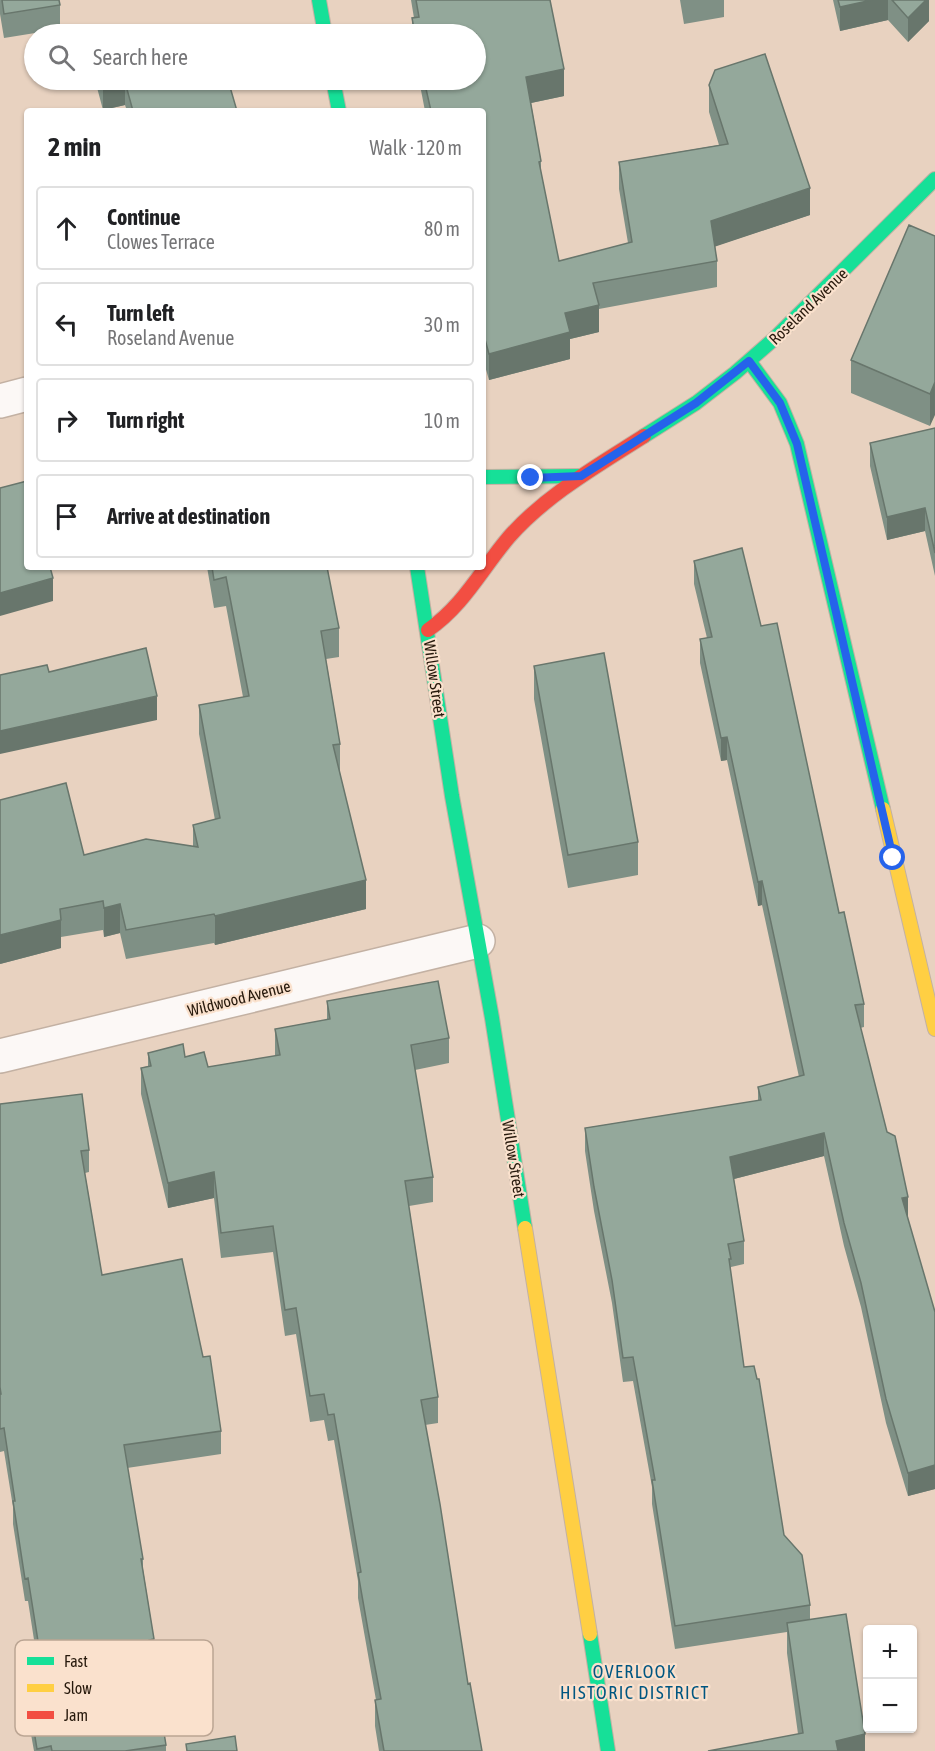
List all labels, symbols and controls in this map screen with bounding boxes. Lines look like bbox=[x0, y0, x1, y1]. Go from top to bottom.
search box bbox=[24, 24, 486, 90]
icon: search bbox=[45, 41, 78, 74]
text: Search here bbox=[93, 44, 188, 70]
text: 2 min bbox=[48, 132, 101, 162]
text: Walk · 120 m bbox=[370, 136, 462, 159]
text: Continue bbox=[107, 204, 181, 230]
icon: ahead bbox=[50, 212, 83, 245]
text: 80 m bbox=[424, 217, 460, 240]
text: Clowes Terrace bbox=[107, 230, 215, 253]
street label: Roseland Avenue bbox=[765, 264, 851, 348]
text: Turn left bbox=[107, 300, 174, 326]
icon: left bbox=[50, 308, 83, 341]
text: 30 m bbox=[424, 313, 460, 336]
text: Roseland Avenue bbox=[107, 326, 234, 349]
icon: right bbox=[50, 404, 83, 437]
text: Turn right bbox=[107, 407, 184, 433]
text: 10 m bbox=[424, 409, 460, 432]
route end bbox=[517, 464, 543, 490]
icon: arrive bbox=[50, 500, 83, 533]
text: Arrive at destination bbox=[107, 503, 270, 529]
street label: Willow Street bbox=[421, 639, 449, 719]
route start bbox=[879, 844, 905, 870]
street label: Wildwood Avenue bbox=[186, 977, 292, 1019]
street label: Willow Street bbox=[499, 1119, 529, 1199]
map controls bbox=[863, 1625, 917, 1733]
button: + bbox=[863, 1625, 917, 1679]
legend bbox=[15, 1640, 213, 1736]
text: Fast bbox=[64, 1652, 88, 1670]
district label: OVERLOOK HISTORIC DISTRICT bbox=[560, 1661, 710, 1703]
text: Slow bbox=[64, 1679, 92, 1697]
button: − bbox=[863, 1679, 917, 1733]
text: Jam bbox=[64, 1706, 88, 1724]

